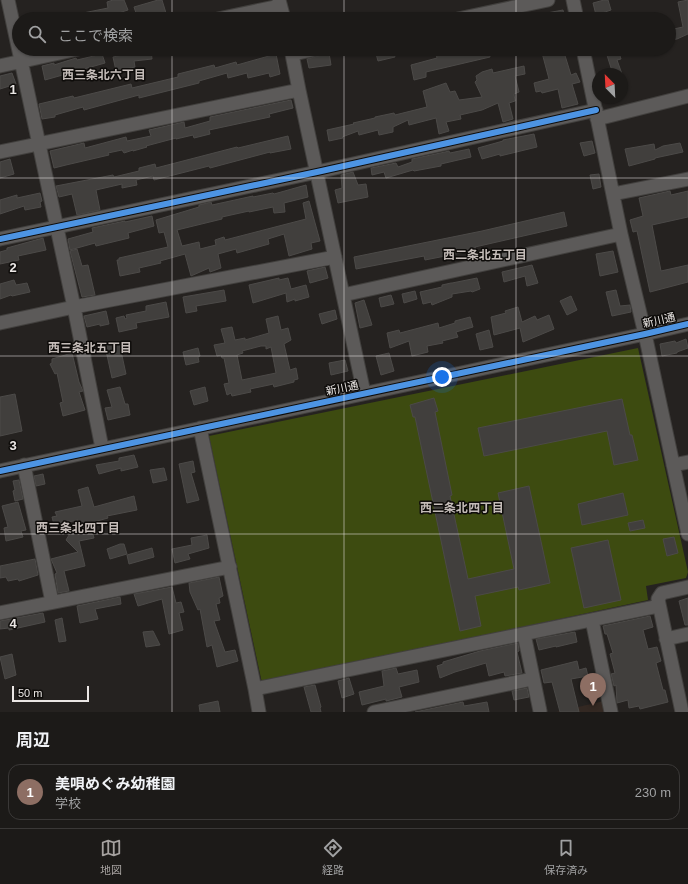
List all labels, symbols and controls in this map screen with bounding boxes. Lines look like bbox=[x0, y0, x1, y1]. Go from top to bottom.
search box bbox=[12, 12, 676, 56]
icon: search bbox=[26, 23, 48, 45]
text: ここで検索 bbox=[58, 27, 133, 44]
district label: 西三条北六丁目 bbox=[62, 68, 146, 82]
north arrow bbox=[592, 68, 628, 104]
text: 1 bbox=[9, 82, 17, 97]
district label: 西二条北五丁目 bbox=[443, 248, 527, 262]
text: 2 bbox=[9, 260, 17, 275]
street label: 新川通 bbox=[642, 310, 676, 330]
district label: 西三条北五丁目 bbox=[48, 341, 132, 355]
your location bbox=[432, 367, 452, 387]
street label: 新川通 bbox=[325, 379, 359, 397]
text: 3 bbox=[9, 438, 17, 453]
district label: 西二条北四丁目 bbox=[420, 501, 504, 515]
district label: 西三条北四丁目 bbox=[36, 521, 120, 535]
text: 4 bbox=[9, 616, 17, 631]
pin: 1 bbox=[580, 673, 606, 706]
scale bar bbox=[12, 684, 89, 703]
text: 50 m bbox=[18, 687, 42, 699]
text: 周辺 bbox=[16, 731, 50, 750]
text: 美唄めぐみ幼稚園 bbox=[55, 775, 175, 792]
text: 1 bbox=[26, 785, 34, 800]
text: 230 m bbox=[635, 785, 671, 800]
text: 学校 bbox=[55, 796, 81, 811]
tab: 地図 bbox=[100, 837, 122, 877]
tab: 経路 bbox=[322, 837, 344, 877]
tab: 保存済み bbox=[544, 837, 588, 877]

